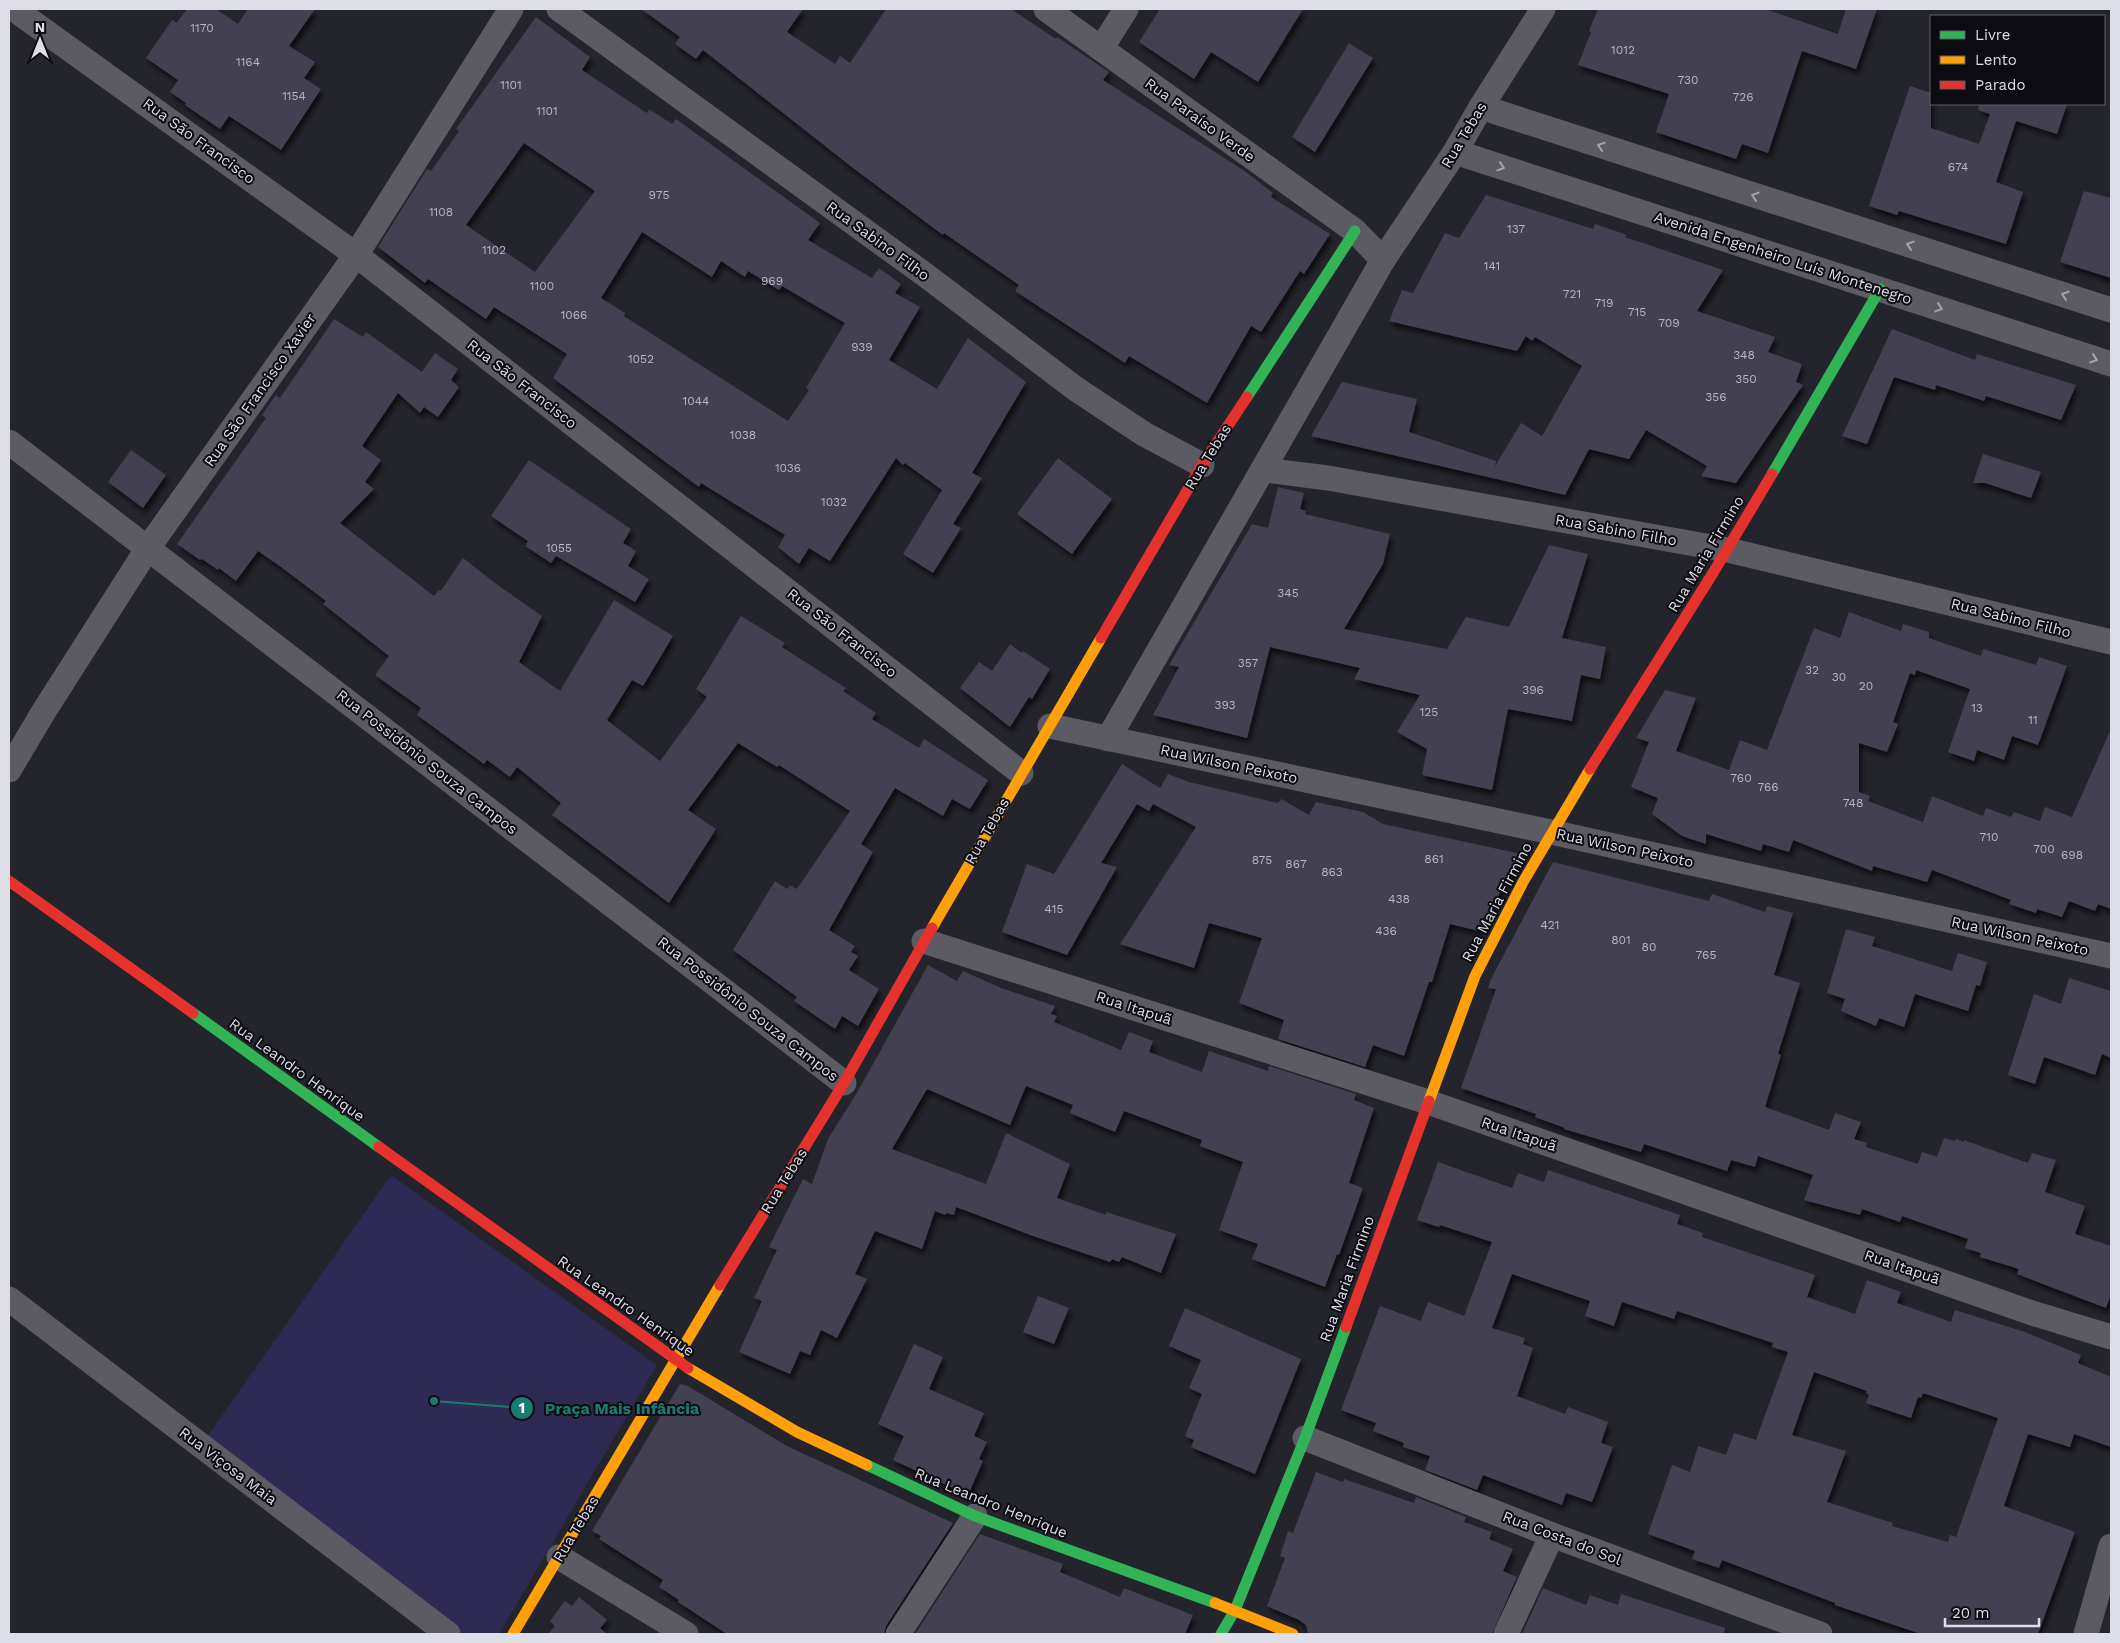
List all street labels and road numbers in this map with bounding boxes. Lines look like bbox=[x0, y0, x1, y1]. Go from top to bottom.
street label: Rua Paraíso Verde bbox=[1142, 74, 1258, 166]
street label: Rua São Francisco bbox=[139, 94, 259, 188]
street label: Rua Tebas bbox=[1437, 99, 1491, 171]
street label: Rua Sabino Filho bbox=[823, 198, 933, 284]
street label: Avenida Engenheiro Luís Montenegro bbox=[1652, 208, 1914, 308]
street label: Rua São Francisco Xavier bbox=[200, 310, 320, 470]
street label: Rua São Francisco bbox=[464, 336, 580, 432]
street label: Rua Tebas bbox=[1181, 421, 1235, 493]
street label: Rua Maria Firmino bbox=[1664, 492, 1748, 616]
street label: Rua Sabino Filho bbox=[1554, 510, 1678, 550]
street label: Rua São Francisco bbox=[784, 585, 900, 681]
street label: Rua Sabino Filho bbox=[1949, 594, 2073, 642]
street label: Rua Possidônio Souza Campos bbox=[333, 686, 521, 838]
street label: Rua Wilson Peixoto bbox=[1159, 741, 1299, 787]
street label: Rua Tebas bbox=[961, 794, 1013, 867]
street label: Rua Wilson Peixoto bbox=[1555, 825, 1695, 871]
street label: Rua Maria Firmino bbox=[1458, 839, 1536, 965]
street label: Rua Wilson Peixoto bbox=[1950, 913, 2090, 959]
street label: Rua Possidônio Souza Campos bbox=[654, 933, 842, 1085]
street label: Rua Itapuã bbox=[1094, 987, 1175, 1029]
street label: Rua Leandro Henrique bbox=[226, 1015, 368, 1125]
street label: Rua Itapuã bbox=[1479, 1113, 1560, 1155]
street label: Rua Tebas bbox=[757, 1145, 811, 1217]
street label: Rua Maria Firmino bbox=[1316, 1214, 1378, 1344]
street label: Rua Itapuã bbox=[1862, 1246, 1943, 1288]
street label: Rua Leandro Henrique bbox=[554, 1252, 698, 1360]
street label: Rua Viçosa Maia bbox=[176, 1423, 281, 1509]
street label: Rua Leandro Henrique bbox=[912, 1464, 1070, 1542]
street label: Rua Tebas bbox=[549, 1493, 603, 1565]
street label: Rua Costa do Sol bbox=[1500, 1507, 1624, 1569]

